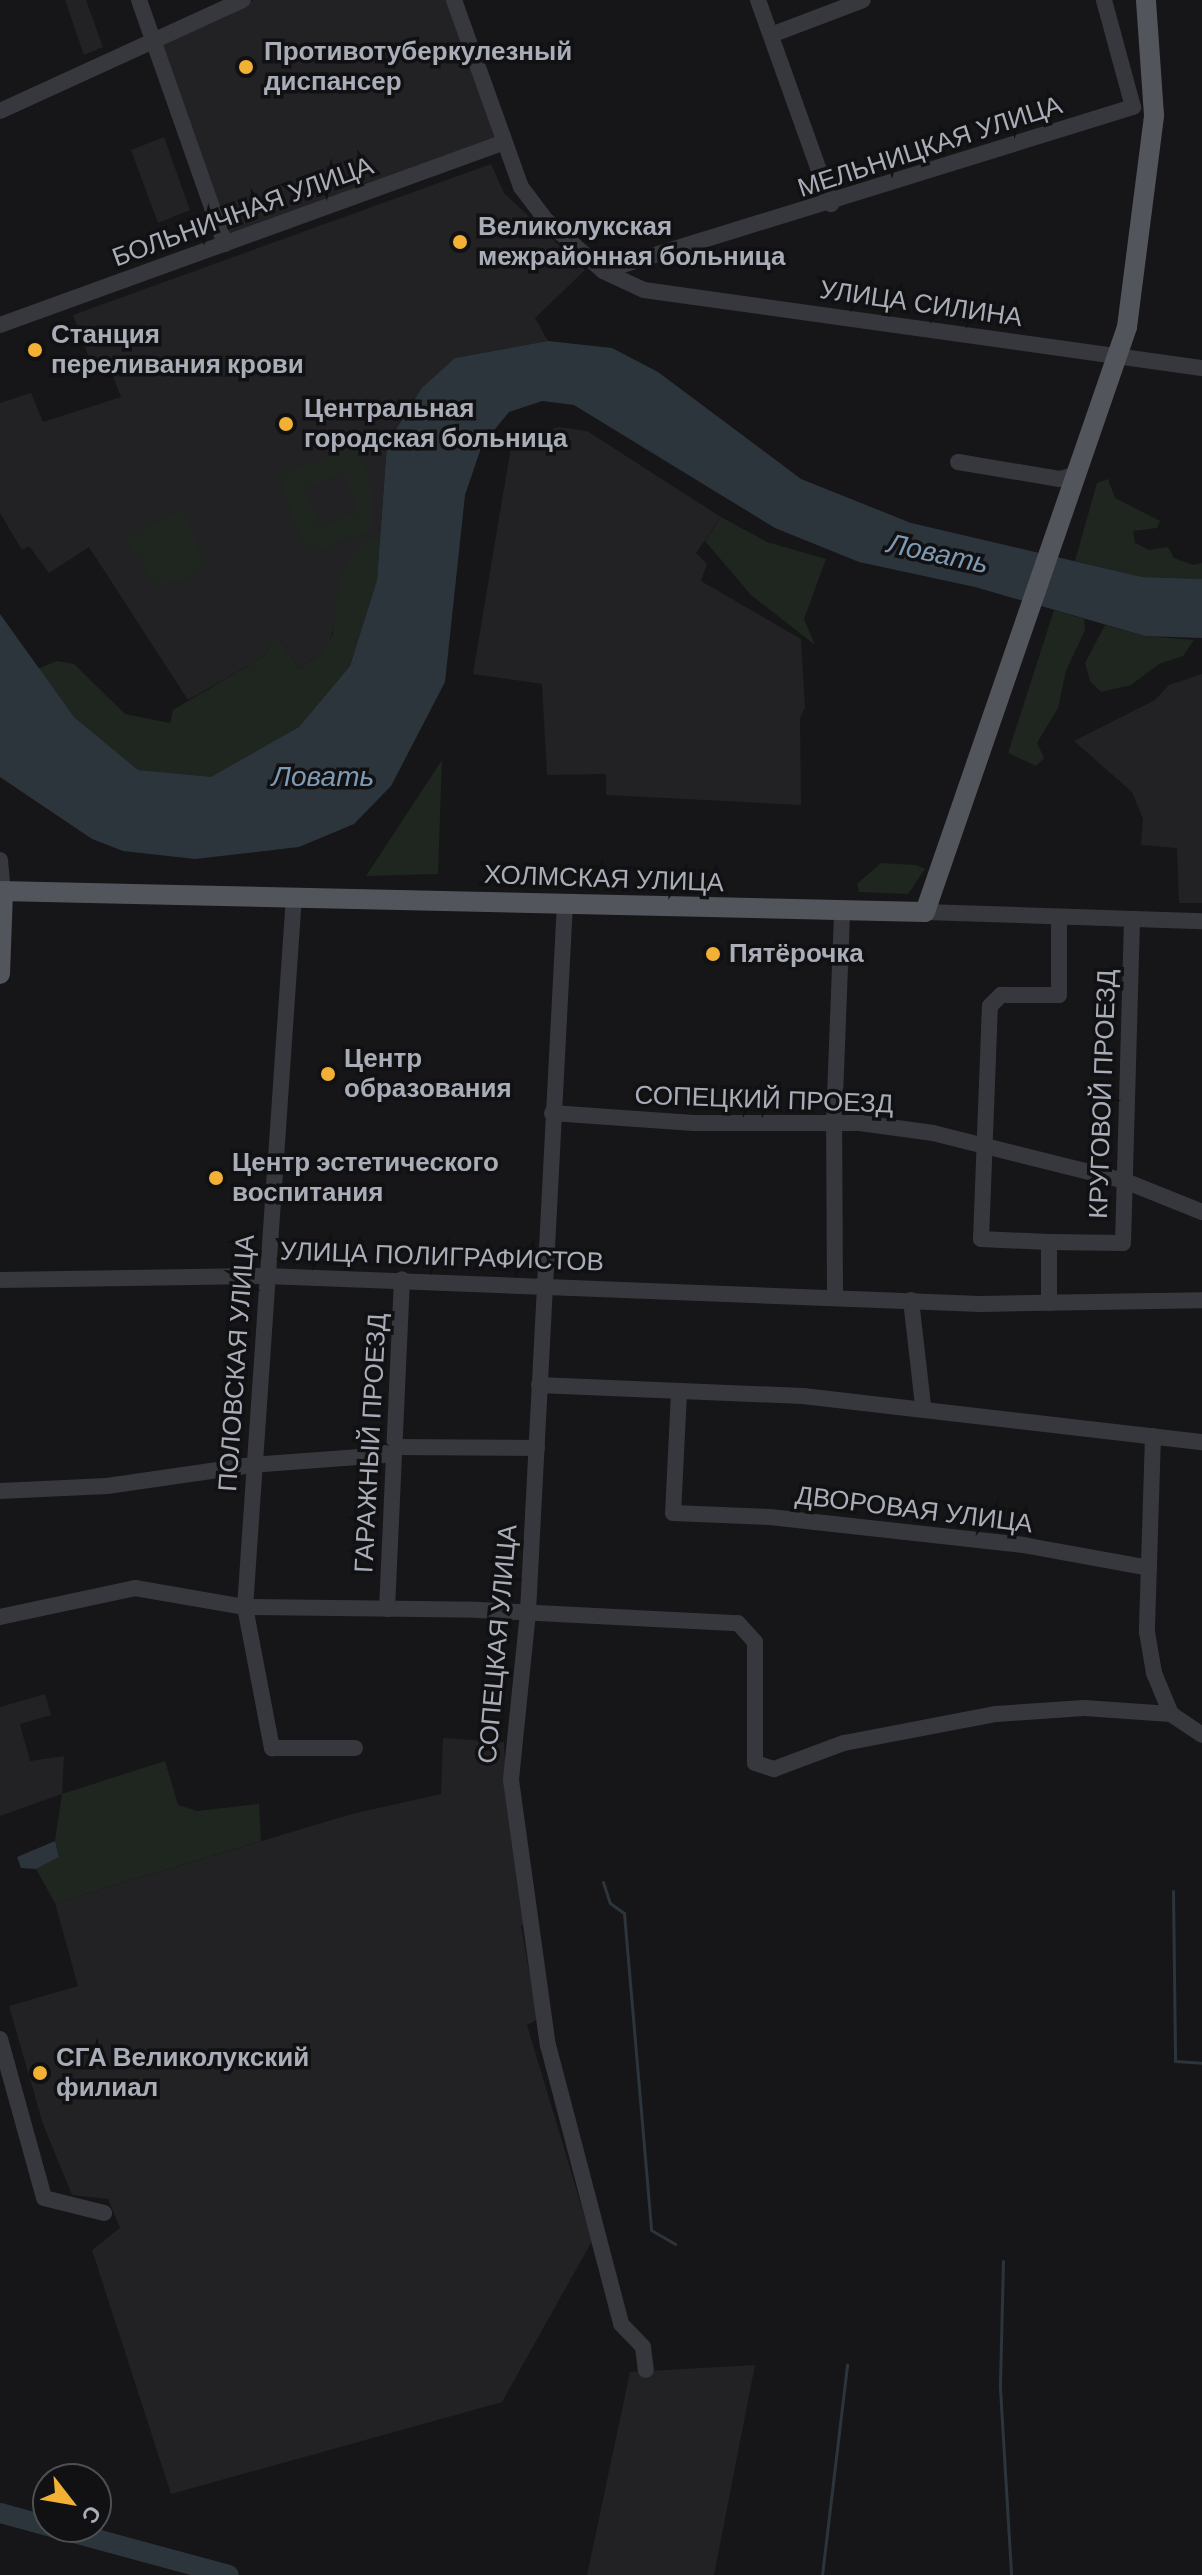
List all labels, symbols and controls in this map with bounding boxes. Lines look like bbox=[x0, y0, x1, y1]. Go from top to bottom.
place label: Противотуберкулезный диспансер bbox=[264, 36, 572, 98]
marker: Противотуберкулезный диспансер bbox=[235, 56, 257, 78]
street label: МЕЛЬНИЦКАЯ УЛИЦА bbox=[794, 90, 1066, 204]
street label: БОЛЬНИЧНАЯ УЛИЦА bbox=[108, 150, 378, 274]
place label: Великолукская межрайонная больница bbox=[478, 211, 785, 272]
marker: Великолукская межрайонная больница bbox=[449, 231, 471, 253]
street label: УЛИЦА СИЛИНА bbox=[818, 274, 1024, 334]
place label: Станция переливания крови bbox=[51, 319, 304, 380]
marker: Станция переливания крови bbox=[26, 341, 44, 359]
place label: Центральная городская больница bbox=[304, 393, 567, 454]
marker: Центральная городская больница bbox=[275, 413, 297, 435]
water label: Ловать bbox=[884, 527, 992, 581]
water label: Ловать bbox=[272, 760, 374, 794]
street label: ХОЛМСКАЯ УЛИЦА bbox=[483, 859, 725, 899]
place label: Пятёрочка bbox=[729, 938, 864, 970]
marker: Пятёрочка bbox=[704, 945, 722, 963]
street label: КРУГОВОЙ ПРОЕЗД bbox=[1083, 969, 1123, 1219]
place label: Центр образования bbox=[344, 1043, 512, 1104]
marker: Центр образования bbox=[319, 1065, 337, 1083]
street label: СОПЕЦКИЙ ПРОЕЗД bbox=[634, 1080, 894, 1120]
place label: Центр эстетического воспитания bbox=[232, 1147, 499, 1208]
marker: Центр эстетического воспитания bbox=[207, 1169, 225, 1187]
street label: ПОЛОВСКАЯ УЛИЦА bbox=[212, 1234, 262, 1492]
street label: УЛИЦА ПОЛИГРАФИСТОВ bbox=[280, 1236, 604, 1278]
street label: ГАРАЖНЫЙ ПРОЕЗД bbox=[349, 1312, 393, 1574]
street label: ДВОРОВАЯ УЛИЦА bbox=[794, 1480, 1034, 1540]
street label: СОПЕЦКАЯ УЛИЦА bbox=[472, 1523, 524, 1765]
place label: СГА Великолукский филиал bbox=[56, 2042, 309, 2104]
marker: СГА Великолукский филиал bbox=[31, 2064, 49, 2082]
north arrow bbox=[32, 2463, 112, 2543]
text: С bbox=[75, 2500, 108, 2529]

